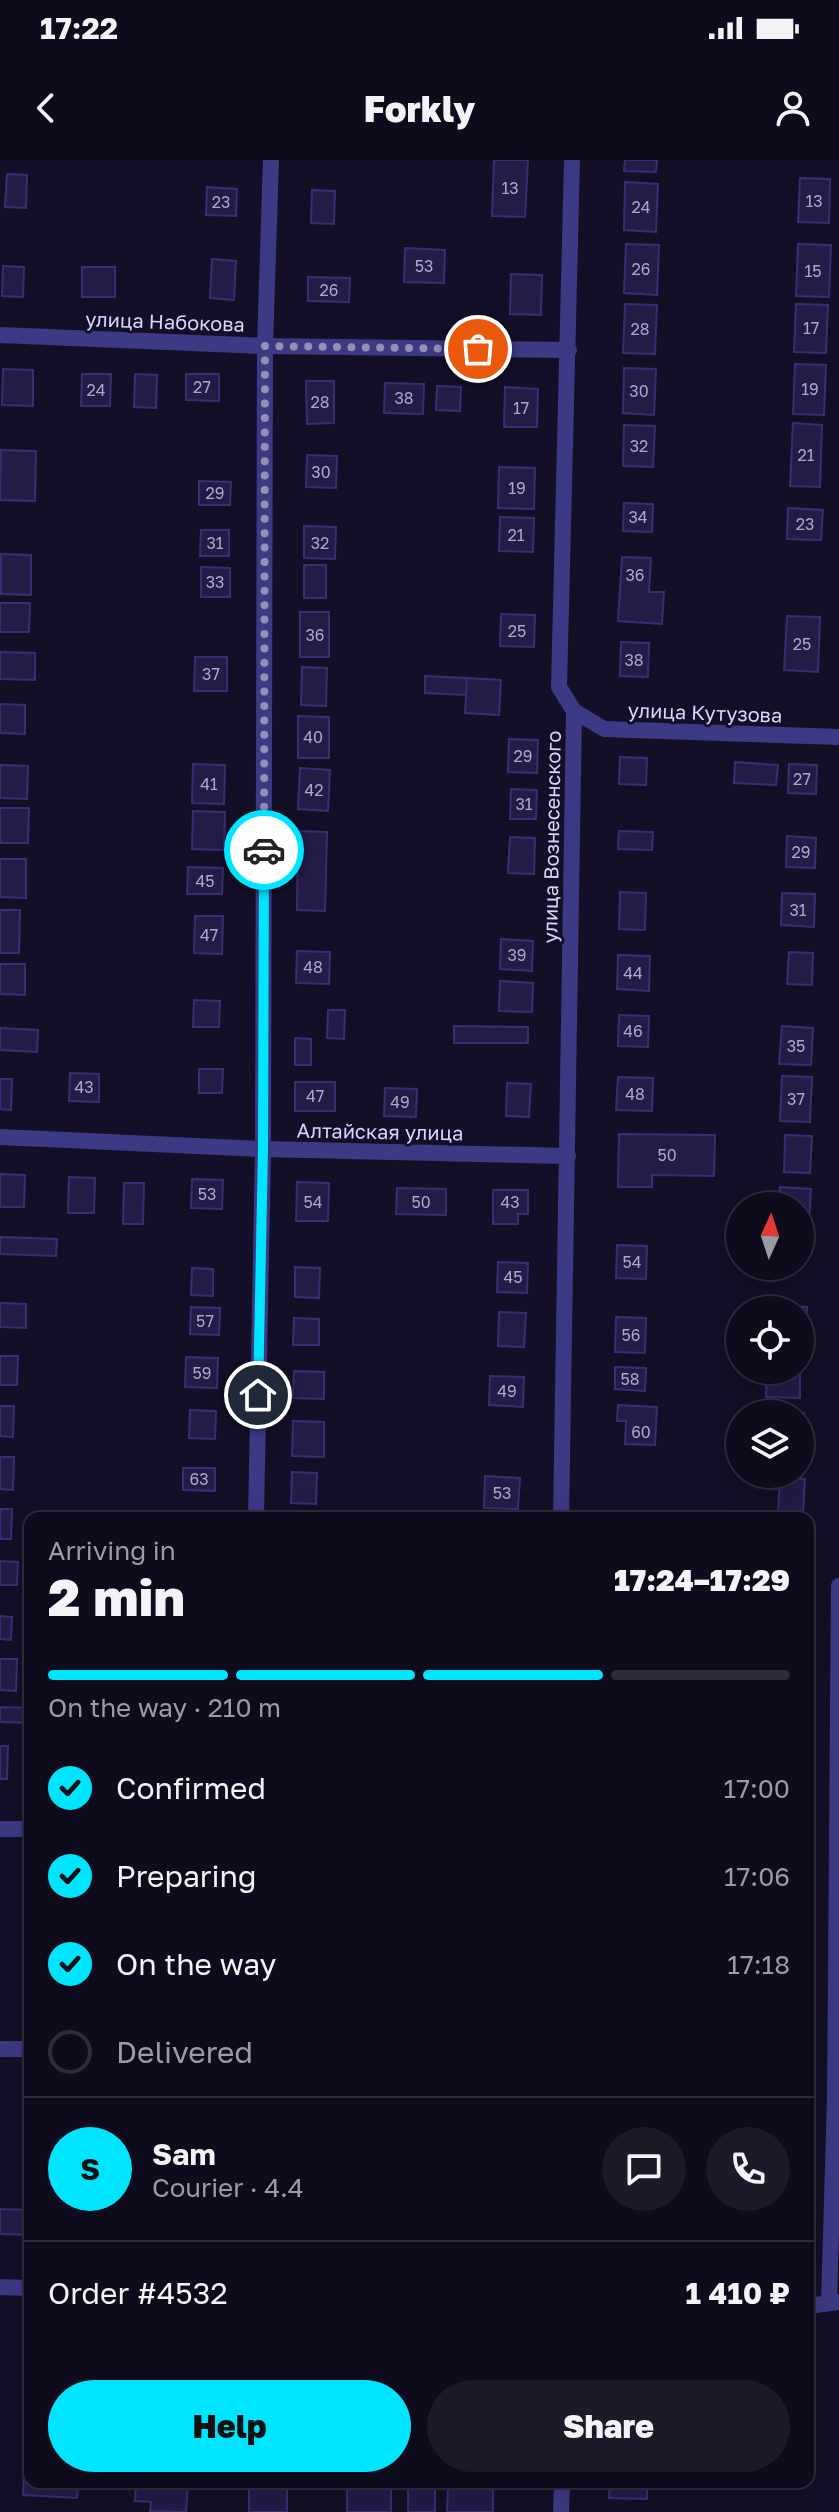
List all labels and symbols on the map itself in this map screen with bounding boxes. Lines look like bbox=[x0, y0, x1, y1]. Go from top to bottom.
house number: 13 bbox=[501, 178, 519, 198]
house number: 13 bbox=[805, 191, 823, 211]
house number: 23 bbox=[212, 192, 230, 212]
house number: 24 bbox=[631, 197, 651, 217]
house number: 53 bbox=[415, 256, 433, 276]
house number: 26 bbox=[632, 259, 650, 279]
house number: 15 bbox=[804, 261, 822, 281]
house number: 26 bbox=[320, 280, 338, 300]
street label: улица Набокова bbox=[85, 306, 245, 336]
pin bbox=[444, 315, 512, 383]
house number: 17 bbox=[803, 318, 819, 338]
house number: 28 bbox=[630, 319, 650, 339]
house number: 27 bbox=[193, 377, 211, 397]
house number: 19 bbox=[801, 379, 819, 399]
house number: 24 bbox=[86, 380, 106, 400]
house number: 30 bbox=[629, 381, 649, 401]
house number: 38 bbox=[394, 388, 414, 408]
house number: 28 bbox=[310, 392, 330, 412]
house number: 17 bbox=[513, 398, 529, 418]
house number: 32 bbox=[630, 436, 648, 456]
house number: 21 bbox=[797, 445, 815, 465]
house number: 30 bbox=[311, 462, 331, 482]
house number: 19 bbox=[508, 478, 526, 498]
house number: 29 bbox=[206, 483, 224, 503]
house number: 34 bbox=[628, 507, 648, 527]
house number: 23 bbox=[796, 514, 814, 534]
house number: 21 bbox=[507, 525, 525, 545]
house number: 31 bbox=[206, 533, 224, 553]
house number: 32 bbox=[311, 533, 329, 553]
house number: 36 bbox=[625, 565, 645, 585]
house number: 33 bbox=[206, 572, 224, 592]
house number: 25 bbox=[508, 621, 526, 641]
house number: 36 bbox=[305, 625, 325, 645]
house number: 25 bbox=[793, 634, 811, 654]
house number: 38 bbox=[624, 650, 644, 670]
house number: 37 bbox=[202, 664, 220, 684]
street label: улица Кутузова bbox=[627, 697, 783, 727]
house number: 40 bbox=[303, 727, 323, 747]
street label: улица Вознесенского bbox=[537, 730, 565, 944]
house number: 29 bbox=[514, 746, 532, 766]
house number: 27 bbox=[793, 769, 811, 789]
house number: 41 bbox=[200, 774, 218, 794]
house number: 42 bbox=[304, 780, 324, 800]
house number: 31 bbox=[515, 794, 533, 814]
courier bbox=[224, 810, 304, 890]
house number: 29 bbox=[792, 842, 810, 862]
house number: 45 bbox=[195, 871, 215, 891]
house number: 31 bbox=[789, 900, 807, 920]
house number: 47 bbox=[200, 925, 218, 945]
house number: 39 bbox=[507, 945, 527, 965]
house number: 48 bbox=[303, 957, 323, 977]
house number: 44 bbox=[623, 963, 643, 983]
house number: 46 bbox=[623, 1021, 643, 1041]
house number: 35 bbox=[787, 1036, 805, 1056]
house number: 43 bbox=[74, 1077, 94, 1097]
house number: 48 bbox=[625, 1084, 645, 1104]
house number: 47 bbox=[306, 1086, 324, 1106]
house number: 37 bbox=[787, 1089, 805, 1109]
house number: 49 bbox=[390, 1092, 410, 1112]
street label: Алтайская улица bbox=[296, 1118, 464, 1144]
house number: 50 bbox=[657, 1145, 677, 1165]
house number: 53 bbox=[198, 1184, 216, 1204]
house number: 54 bbox=[303, 1192, 323, 1212]
house number: 50 bbox=[411, 1192, 431, 1212]
house number: 43 bbox=[500, 1192, 520, 1212]
north arrow bbox=[726, 1192, 814, 1280]
house number: 54 bbox=[622, 1252, 642, 1272]
house number: 45 bbox=[503, 1267, 523, 1287]
house number: 57 bbox=[196, 1311, 214, 1331]
house number: 56 bbox=[622, 1325, 640, 1345]
pin bbox=[224, 1361, 292, 1429]
house number: 59 bbox=[193, 1363, 211, 1383]
house number: 58 bbox=[620, 1369, 640, 1389]
house number: 49 bbox=[497, 1381, 517, 1401]
house number: 60 bbox=[631, 1422, 651, 1442]
house number: 63 bbox=[189, 1469, 209, 1489]
house number: 53 bbox=[493, 1483, 511, 1503]

